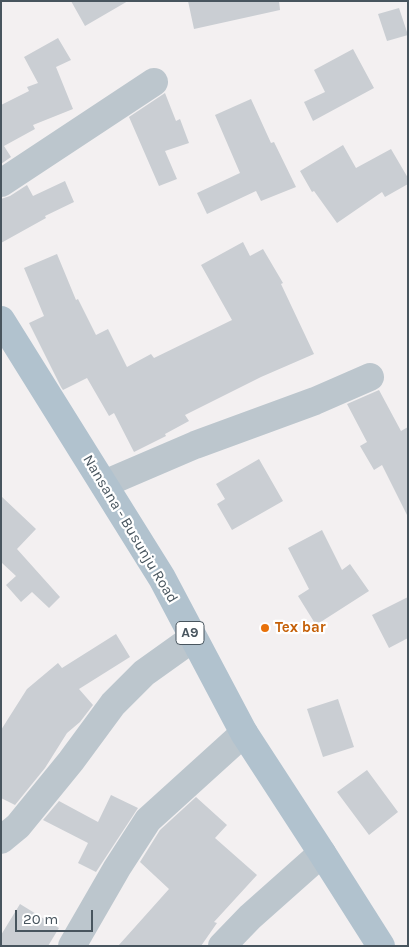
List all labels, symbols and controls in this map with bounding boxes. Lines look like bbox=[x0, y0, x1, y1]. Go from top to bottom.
street label: Nansana - Busunju Road bbox=[79, 452, 181, 606]
place label: Tex bar bbox=[275, 619, 326, 637]
road number: A9 bbox=[176, 622, 204, 644]
marker: Tex bar bbox=[259, 622, 271, 634]
scale bar bbox=[18, 900, 95, 932]
text: 20 m bbox=[23, 910, 58, 928]

